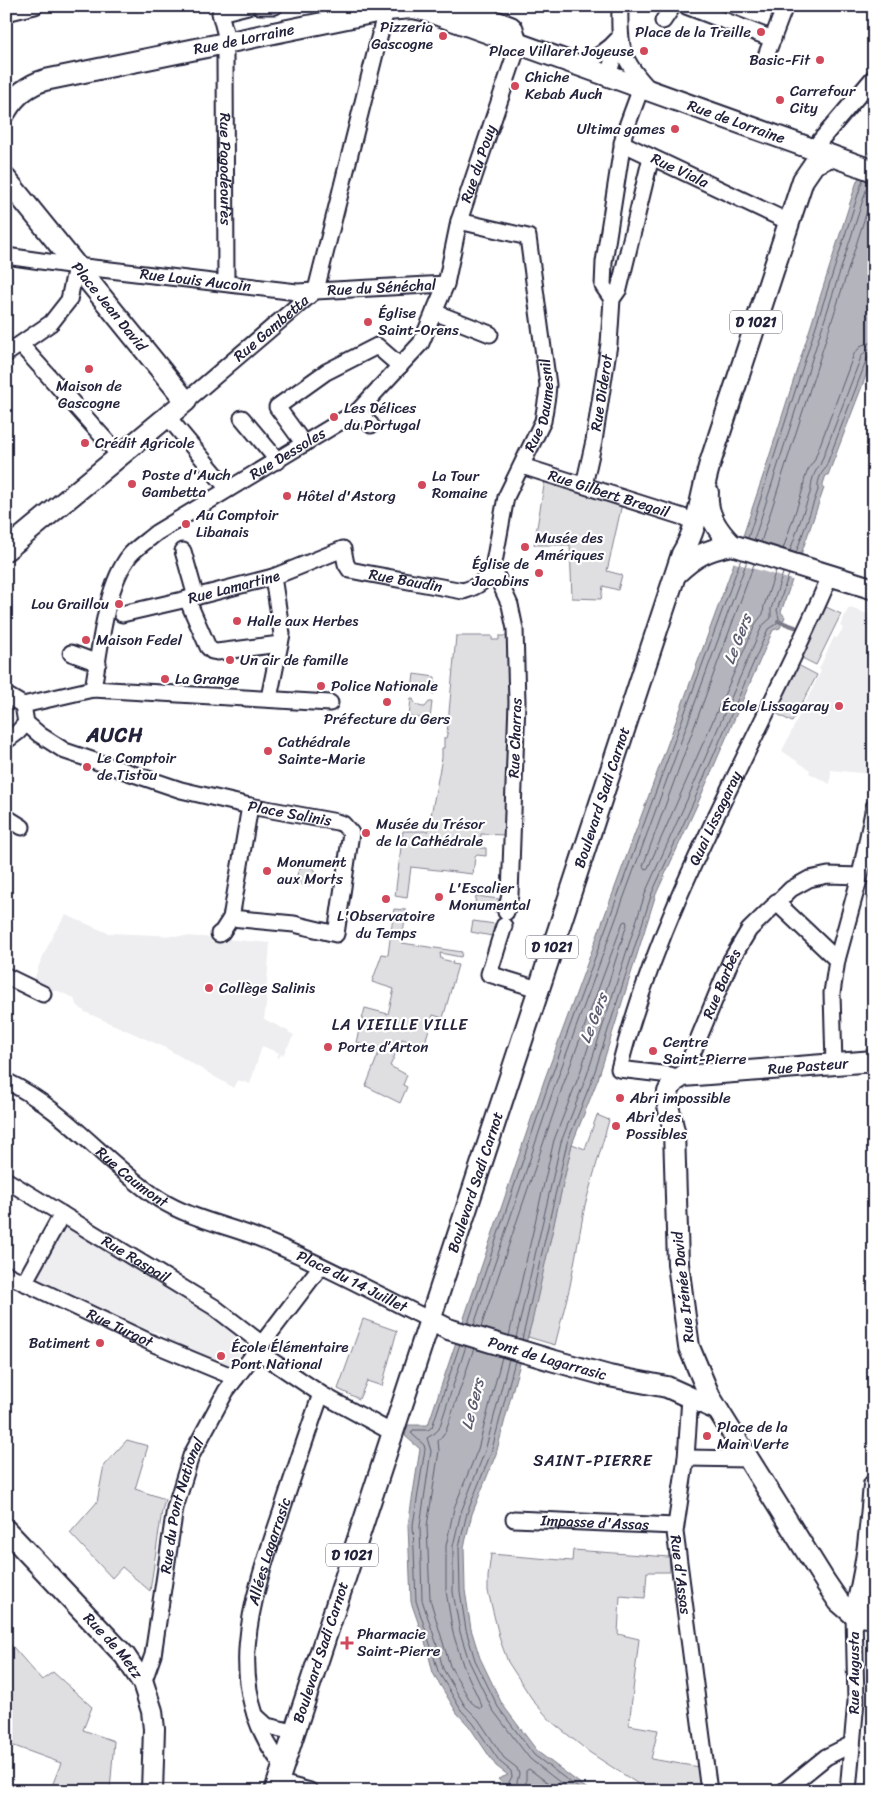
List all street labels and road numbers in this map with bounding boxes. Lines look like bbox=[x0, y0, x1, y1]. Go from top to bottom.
street label: Rue de Lorraine bbox=[191, 16, 297, 62]
street label: Rue de Lorraine bbox=[684, 92, 789, 151]
street label: Rue Pagodéoutès bbox=[212, 113, 239, 225]
street label: Rue du Pouy bbox=[453, 121, 504, 206]
street label: Rue Viala bbox=[647, 146, 713, 195]
street label: Place Jean David bbox=[65, 256, 155, 358]
street label: Rue Louis Aucoin bbox=[139, 261, 252, 299]
street label: Rue du Sénéchal bbox=[327, 272, 437, 303]
street label: Rue Gambetta bbox=[227, 288, 315, 368]
road number: D 1021 bbox=[730, 311, 782, 334]
street label: Rue Diderot bbox=[583, 352, 620, 433]
street label: Rue Daumesnil bbox=[517, 356, 561, 456]
street label: Rue Dessoles bbox=[244, 420, 331, 487]
street label: Rue Gilbert Bregail bbox=[545, 462, 673, 525]
street label: Rue Baudin bbox=[367, 561, 444, 600]
street label: Rue Lamartine bbox=[185, 563, 284, 611]
street label: Rue Charras bbox=[501, 697, 529, 779]
street label: Boulevard Sadi Carnot bbox=[567, 723, 637, 871]
street label: Quai Lissagaray bbox=[681, 766, 749, 870]
street label: Place Salinis bbox=[246, 793, 334, 834]
road number: D 1021 bbox=[526, 936, 578, 959]
street label: Rue Barbès bbox=[695, 943, 748, 1023]
street label: Rue Pasteur bbox=[767, 1050, 850, 1082]
street label: Boulevard Sadi Carnot bbox=[440, 1108, 511, 1256]
street label: Rue Caumont bbox=[90, 1140, 174, 1215]
street label: Rue Raspail bbox=[96, 1228, 176, 1291]
street label: Rue Irénée David bbox=[664, 1229, 702, 1344]
street label: Place du 14 Juillet bbox=[292, 1243, 413, 1320]
street label: Rue Turgot bbox=[82, 1301, 158, 1355]
street label: Pont de Lagarrasic bbox=[485, 1329, 610, 1388]
street label: Rue du Pont National bbox=[152, 1432, 212, 1575]
street label: Allées Lagarrasic bbox=[240, 1494, 298, 1609]
street label: Impasse d'Assas bbox=[539, 1507, 650, 1538]
street label: Rue d'Assas bbox=[663, 1534, 699, 1616]
road number: D 1021 bbox=[326, 1544, 378, 1566]
street label: Boulevard Sadi Carnot bbox=[285, 1578, 356, 1726]
street label: Rue de Metz bbox=[77, 1606, 150, 1685]
street label: Rue Augusta bbox=[841, 1631, 867, 1714]

